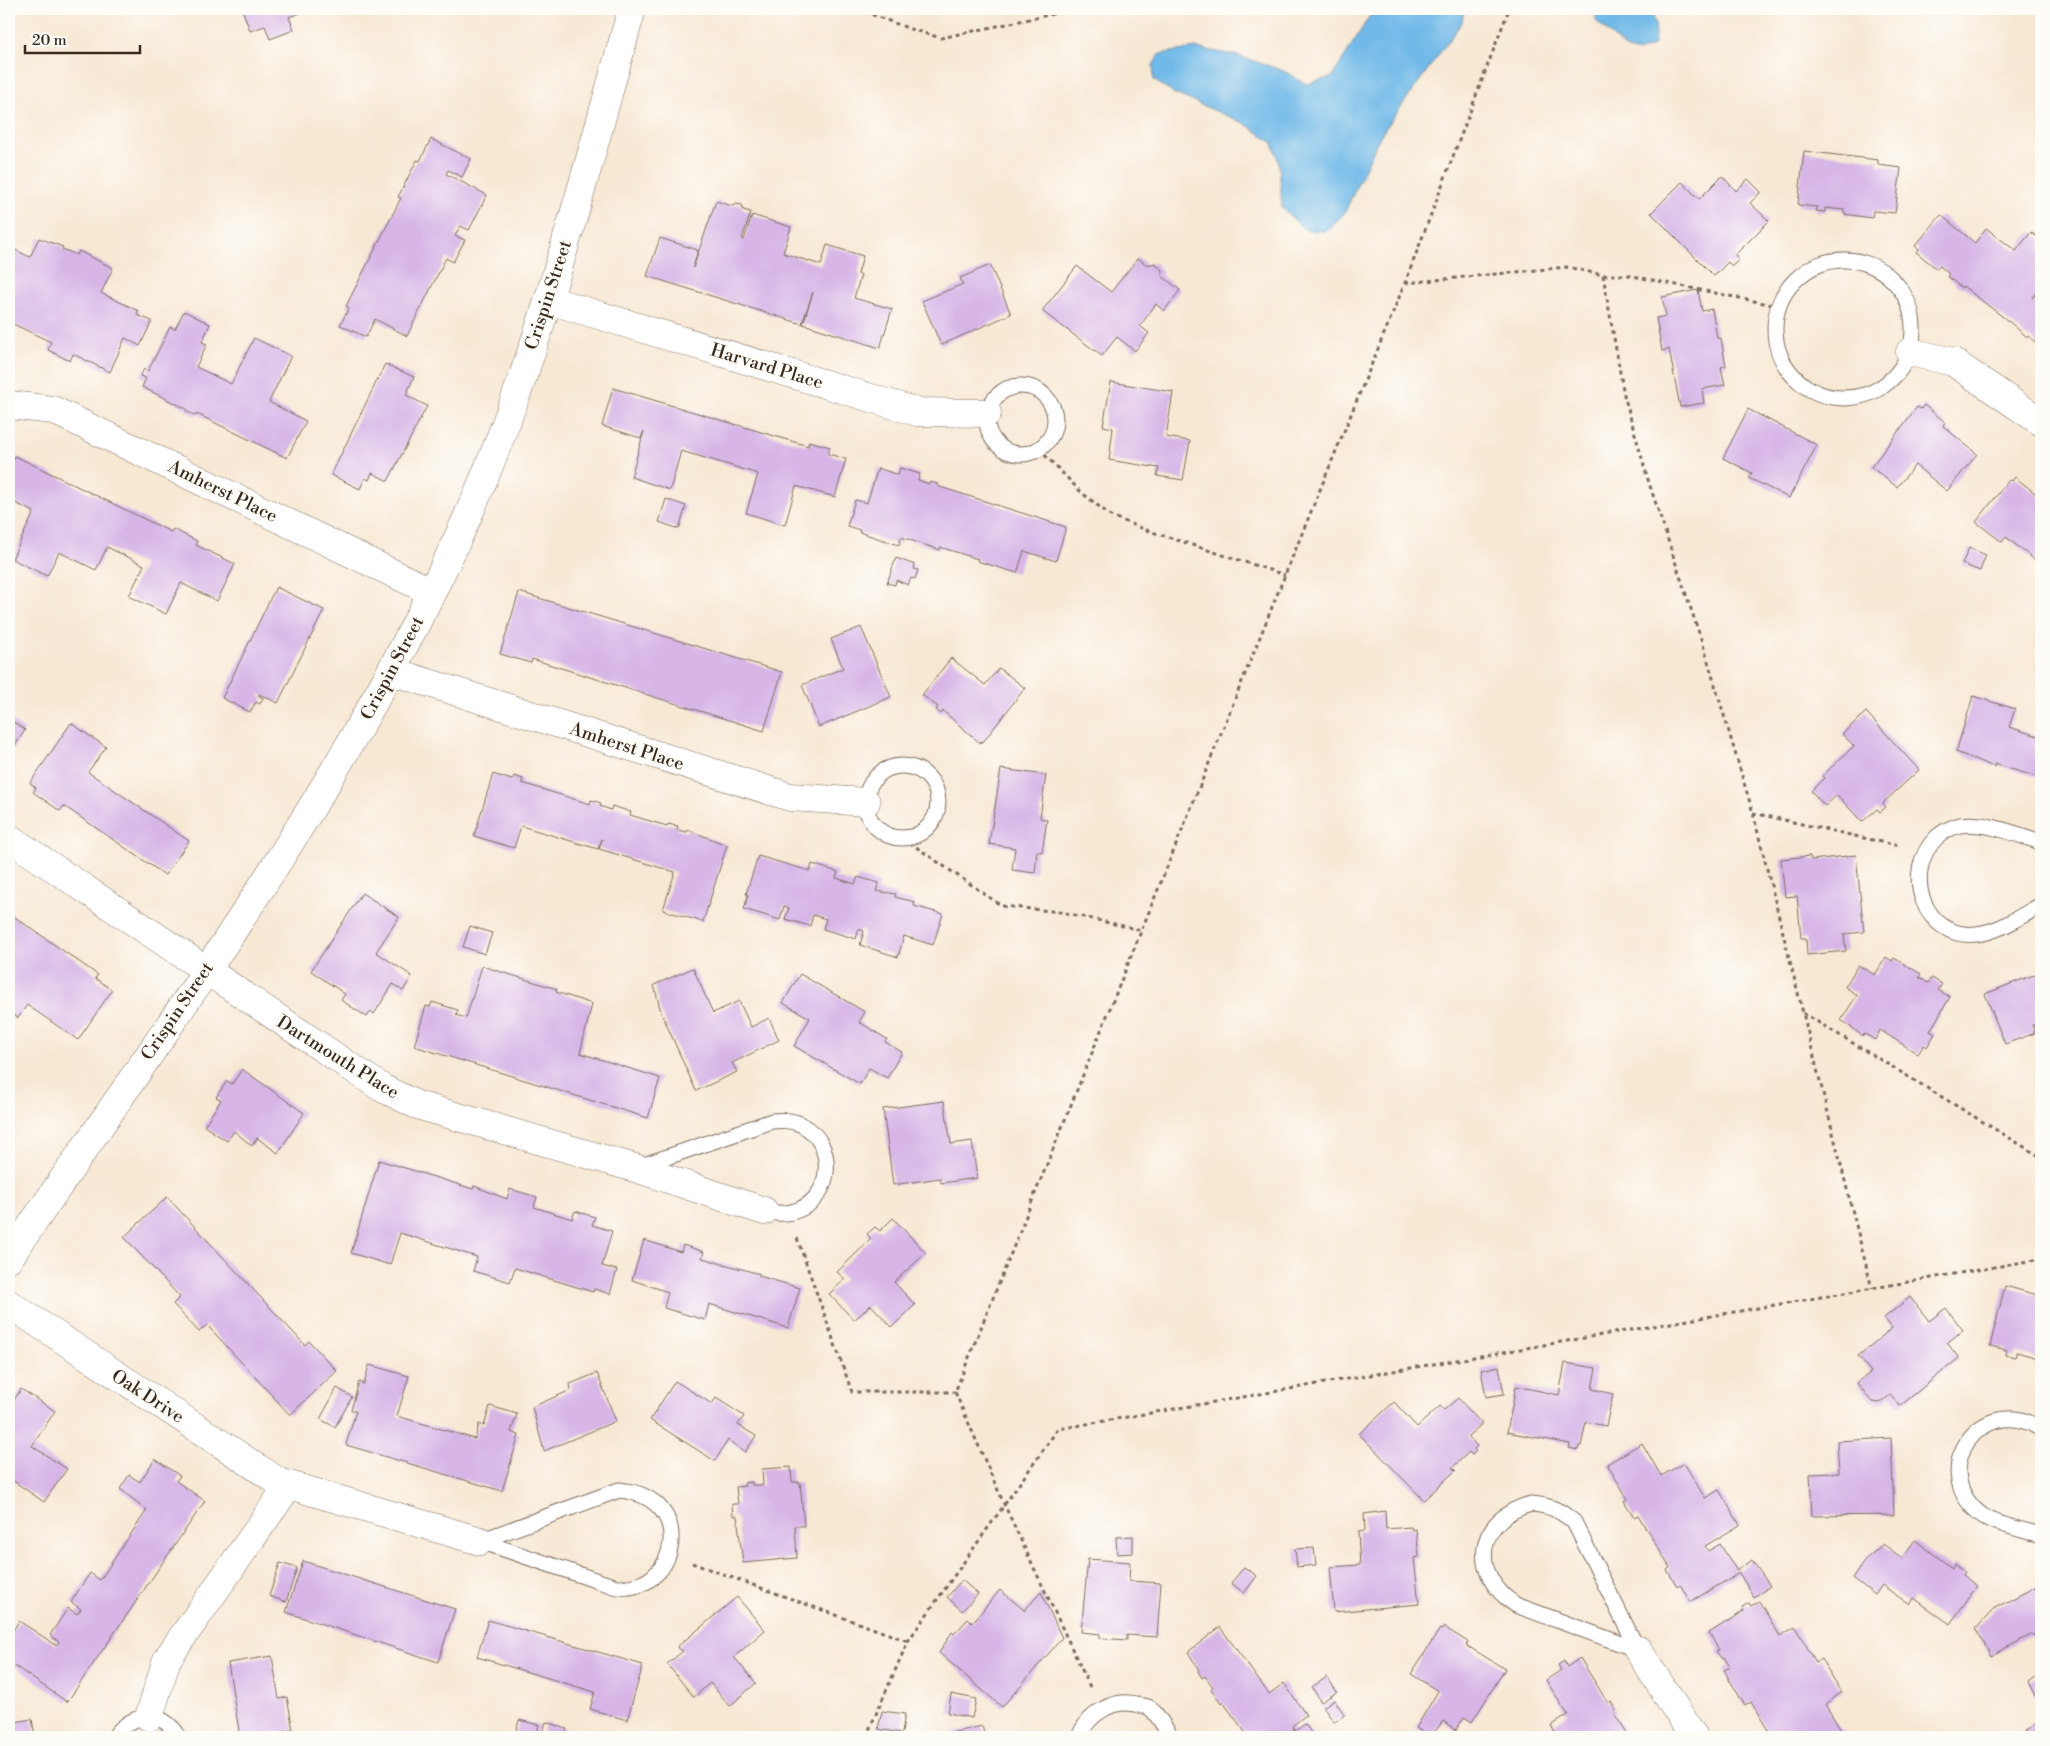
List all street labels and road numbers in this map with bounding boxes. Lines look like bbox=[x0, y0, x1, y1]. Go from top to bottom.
street label: Crispin Street bbox=[520, 237, 577, 353]
street label: Harvard Place bbox=[708, 338, 826, 395]
street label: Amherst Place bbox=[163, 455, 281, 528]
street label: Crispin Street bbox=[356, 612, 430, 724]
street label: Amherst Place bbox=[566, 717, 687, 776]
street label: Crispin Street bbox=[136, 957, 219, 1065]
street label: Dartmouth Place bbox=[272, 1011, 403, 1104]
street label: Oak Drive bbox=[107, 1364, 188, 1428]

